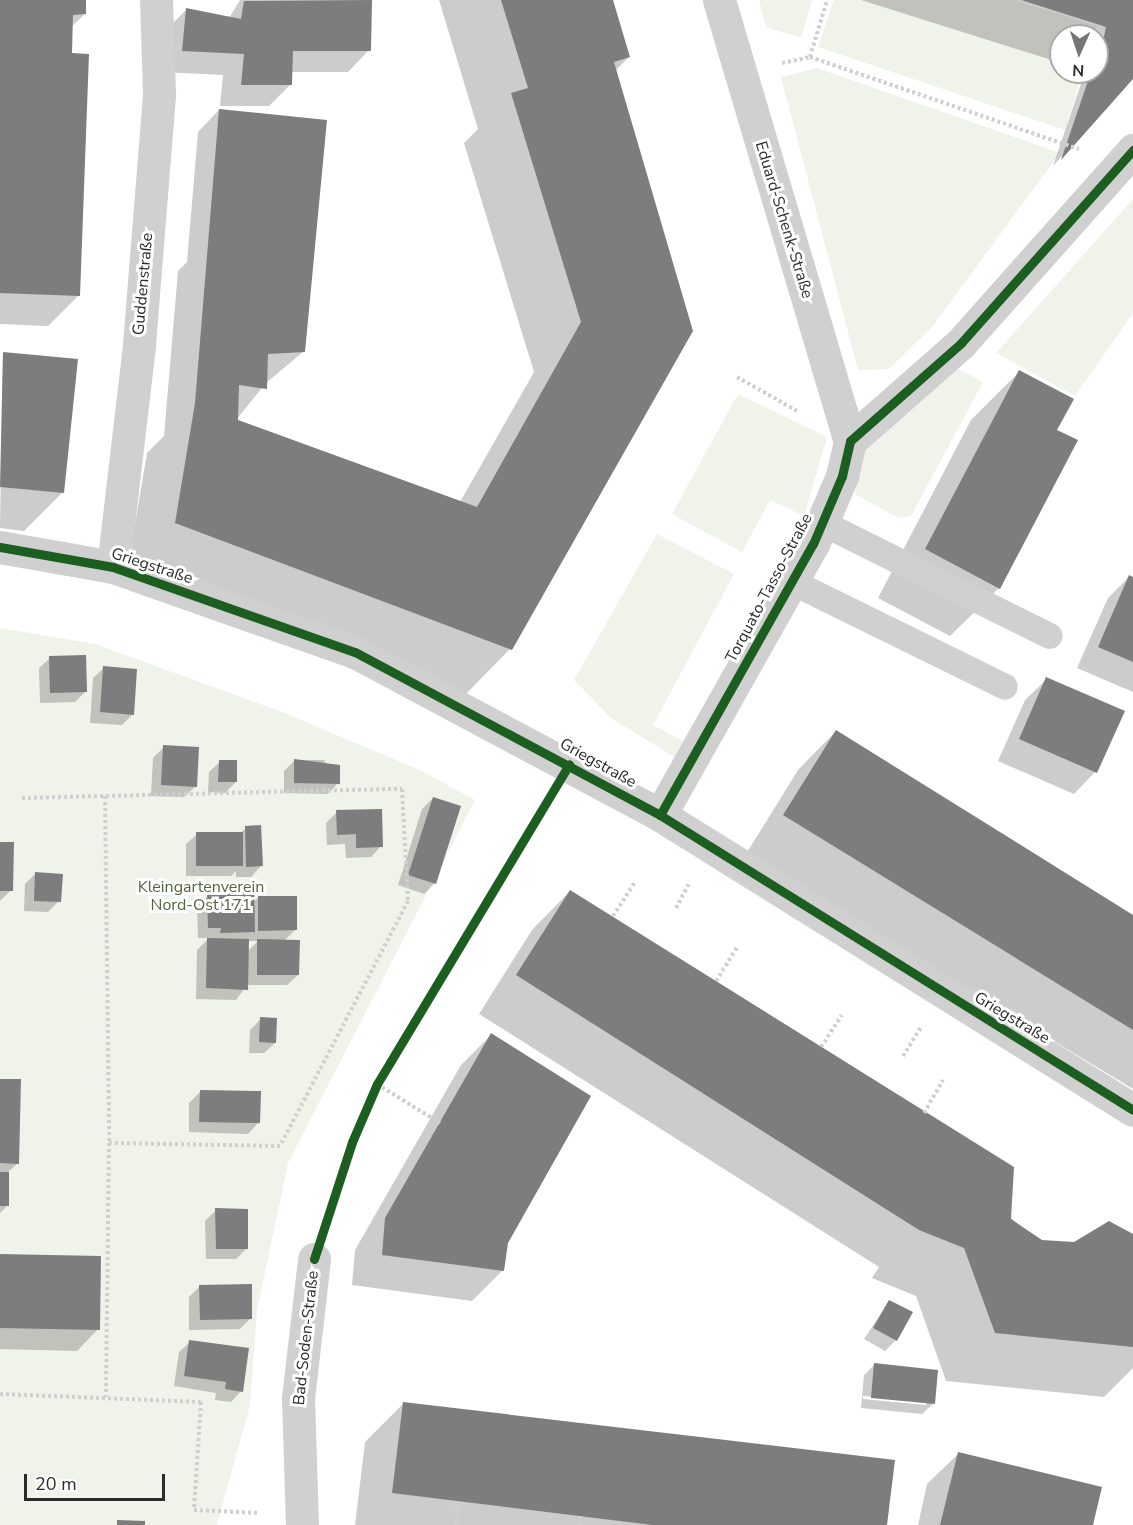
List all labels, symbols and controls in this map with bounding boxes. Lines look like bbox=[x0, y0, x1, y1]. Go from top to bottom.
north arrow bbox=[1049, 24, 1109, 84]
text: N bbox=[1072, 59, 1085, 81]
street label: Eduard-Schenk-Straße bbox=[751, 139, 817, 301]
street label: Guddenstraße bbox=[129, 232, 157, 336]
street label: Torquato-Tasso-Straße bbox=[722, 510, 816, 666]
street label: Griegstraße bbox=[109, 544, 195, 588]
street label: Griegstraße bbox=[556, 734, 640, 792]
park label: Kleingartenverein Nord-Ost 171 bbox=[138, 877, 264, 915]
street label: Griegstraße bbox=[971, 988, 1053, 1048]
street label: Bad-Soden-Straße bbox=[289, 1270, 323, 1406]
scale bar bbox=[27, 1462, 168, 1500]
text: 20 m bbox=[35, 1472, 77, 1496]

